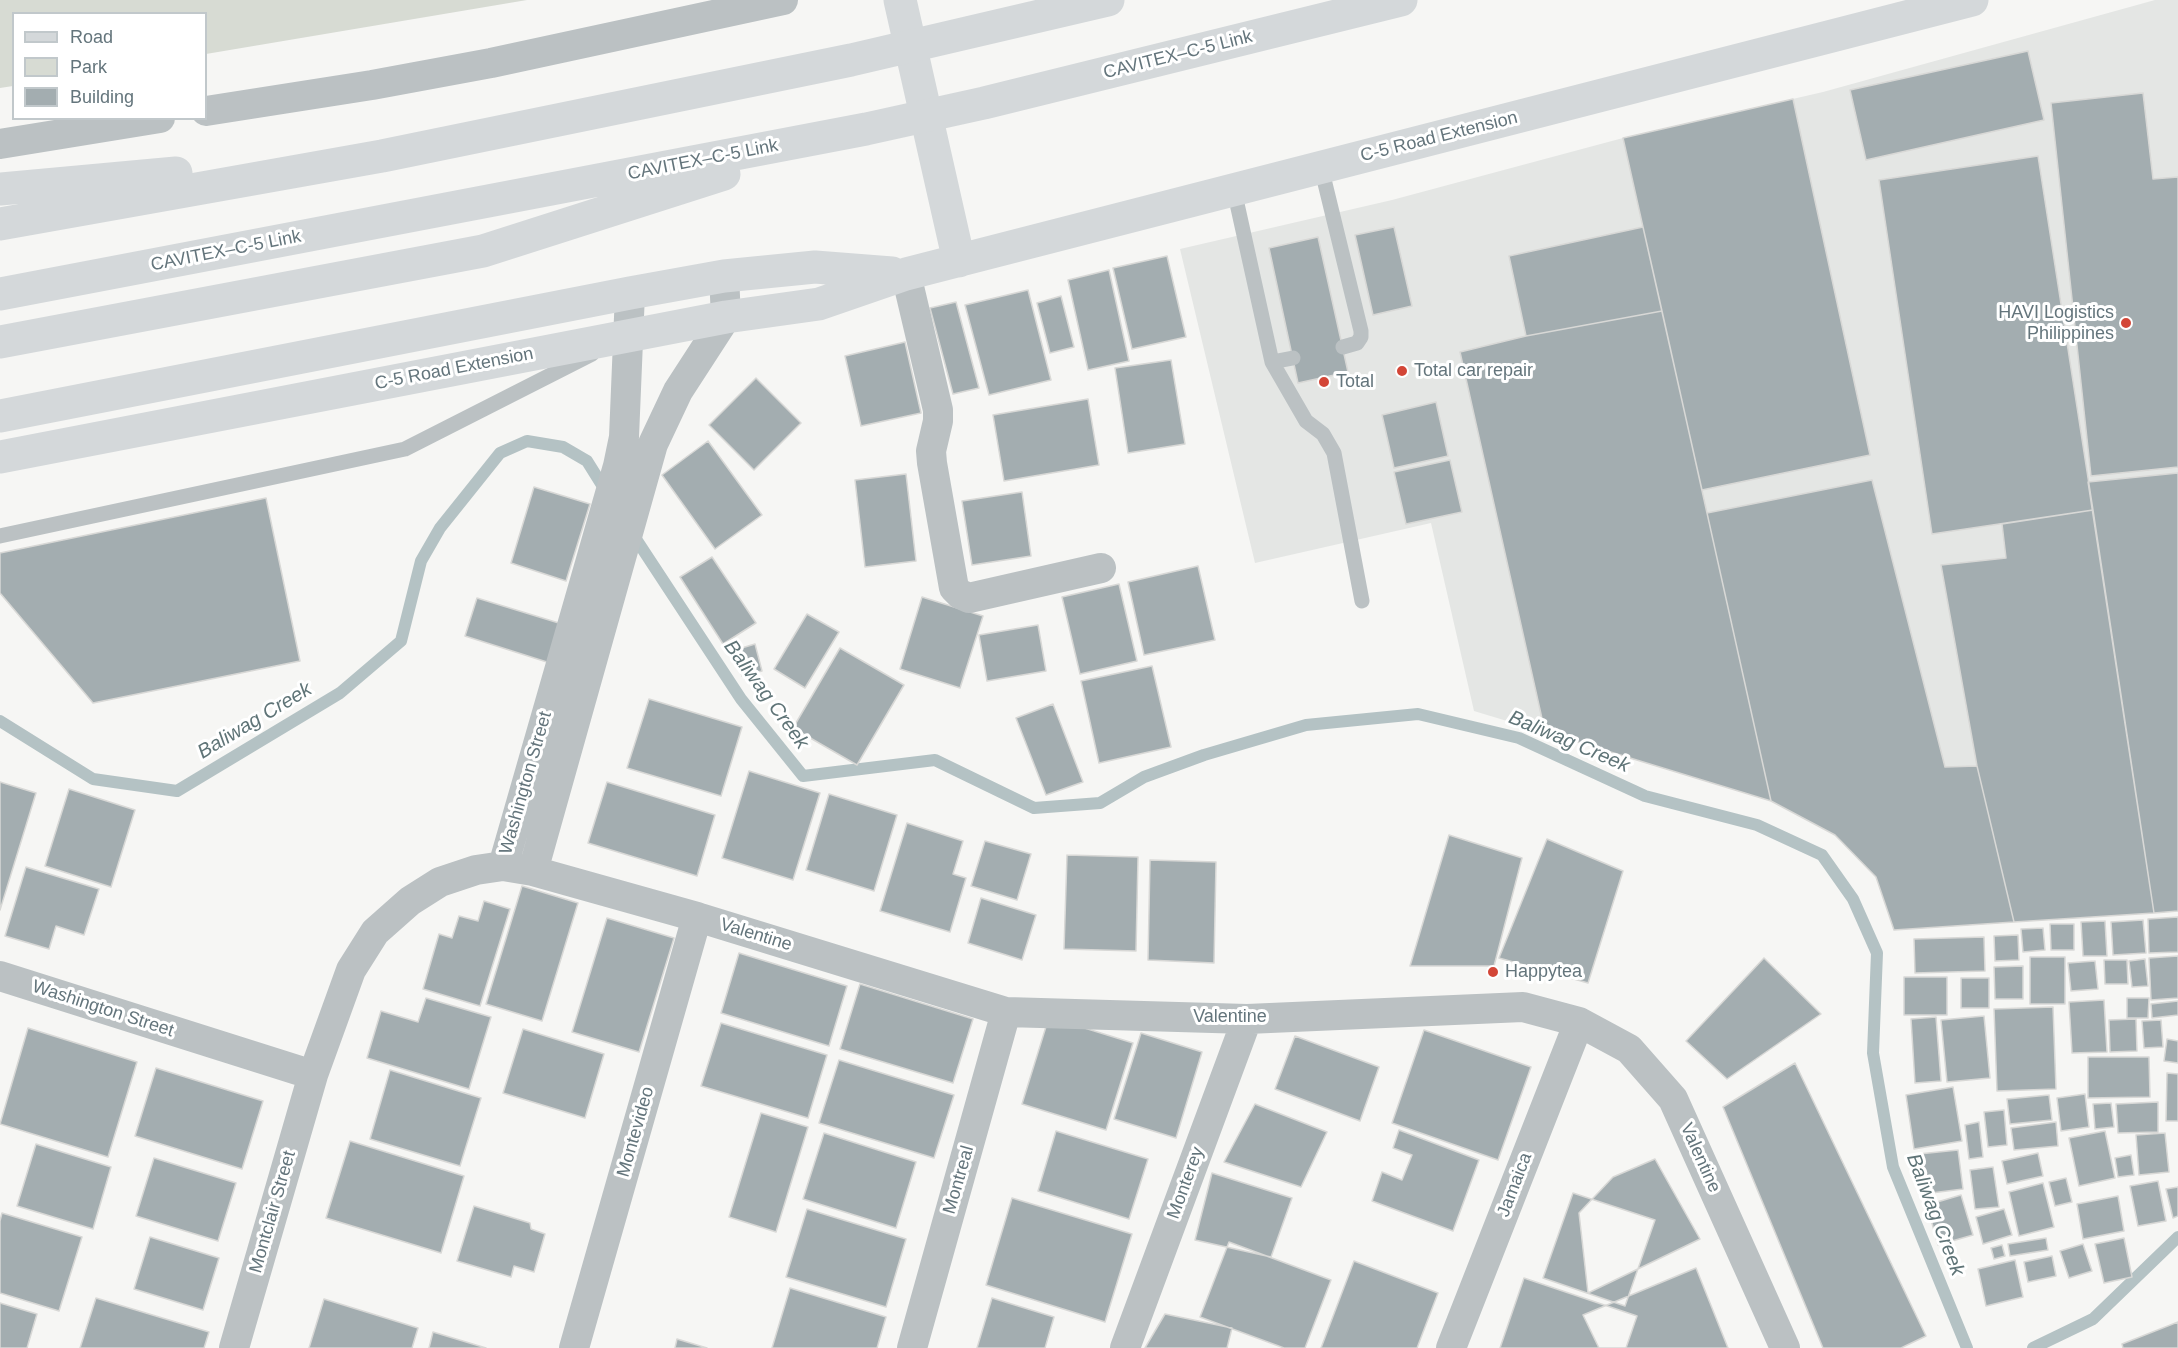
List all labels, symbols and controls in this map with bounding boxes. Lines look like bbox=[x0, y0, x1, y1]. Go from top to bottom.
legend bbox=[12, 12, 207, 120]
street label: CAVITEX–C-5 Link bbox=[1101, 26, 1255, 84]
text: Road bbox=[70, 27, 113, 47]
text: Park bbox=[70, 57, 107, 77]
text: Building bbox=[70, 87, 134, 107]
street label: C-5 Road Extension bbox=[1358, 107, 1520, 167]
street label: CAVITEX–C-5 Link bbox=[626, 135, 780, 185]
street label: CAVITEX–C-5 Link bbox=[149, 226, 303, 276]
place label: HAVI Logistics Philippines bbox=[1998, 302, 2114, 344]
marker: HAVI Logistics Philippines bbox=[2119, 316, 2133, 330]
street label: C-5 Road Extension bbox=[373, 343, 535, 395]
place label: Total car repair bbox=[1414, 360, 1533, 382]
marker: Total car repair bbox=[1395, 364, 1409, 378]
place label: Total bbox=[1336, 371, 1374, 393]
marker: Total bbox=[1317, 375, 1331, 389]
water label: Baliwag Creek bbox=[718, 636, 814, 754]
water label: Baliwag Creek bbox=[194, 678, 316, 764]
water label: Baliwag Creek bbox=[1505, 706, 1633, 778]
street label: Washington Street bbox=[495, 709, 557, 857]
street label: Valentine bbox=[718, 914, 794, 956]
place label: Happytea bbox=[1505, 961, 1582, 983]
marker: Happytea bbox=[1486, 965, 1500, 979]
street label: Washington Street bbox=[30, 976, 176, 1042]
street label: Valentine bbox=[1193, 1006, 1267, 1028]
street label: Montevideo bbox=[613, 1084, 659, 1180]
street label: Valentine bbox=[1675, 1120, 1725, 1196]
street label: Montreal bbox=[939, 1143, 979, 1217]
street label: Monterey bbox=[1163, 1144, 1209, 1222]
street label: Montclair Street bbox=[245, 1148, 301, 1276]
street label: Jamaica bbox=[1493, 1150, 1537, 1220]
water label: Baliwag Creek bbox=[1901, 1151, 1969, 1279]

